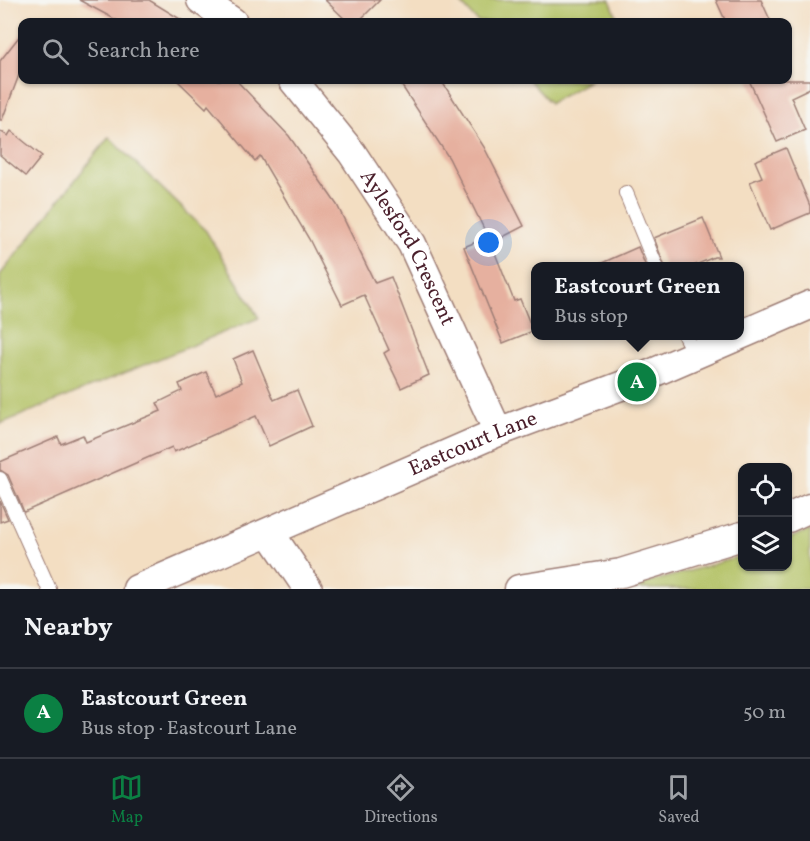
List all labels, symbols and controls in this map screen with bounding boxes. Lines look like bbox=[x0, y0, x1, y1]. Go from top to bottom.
search box bbox=[18, 18, 792, 84]
icon: search bbox=[39, 35, 72, 68]
text: Search here bbox=[87, 36, 200, 67]
street label: Aylesford Crescent bbox=[353, 164, 462, 330]
your location bbox=[474, 228, 503, 257]
popup bbox=[531, 262, 744, 340]
text: Eastcourt Green bbox=[554, 272, 721, 303]
text: Bus stop bbox=[554, 303, 628, 331]
pin: A bbox=[618, 360, 656, 404]
street label: Eastcourt Lane bbox=[404, 404, 541, 484]
map controls bbox=[738, 463, 792, 571]
button: locate bbox=[738, 463, 792, 517]
button: layers bbox=[738, 517, 792, 571]
text: Nearby bbox=[24, 610, 113, 646]
text: Eastcourt Green bbox=[81, 684, 247, 715]
text: A bbox=[36, 699, 51, 727]
text: 50 m bbox=[743, 699, 786, 727]
text: Bus stop · Eastcourt Lane bbox=[81, 715, 297, 743]
tab: Map bbox=[110, 771, 143, 829]
tab: Directions bbox=[364, 771, 438, 829]
tab: Saved bbox=[658, 771, 700, 829]

